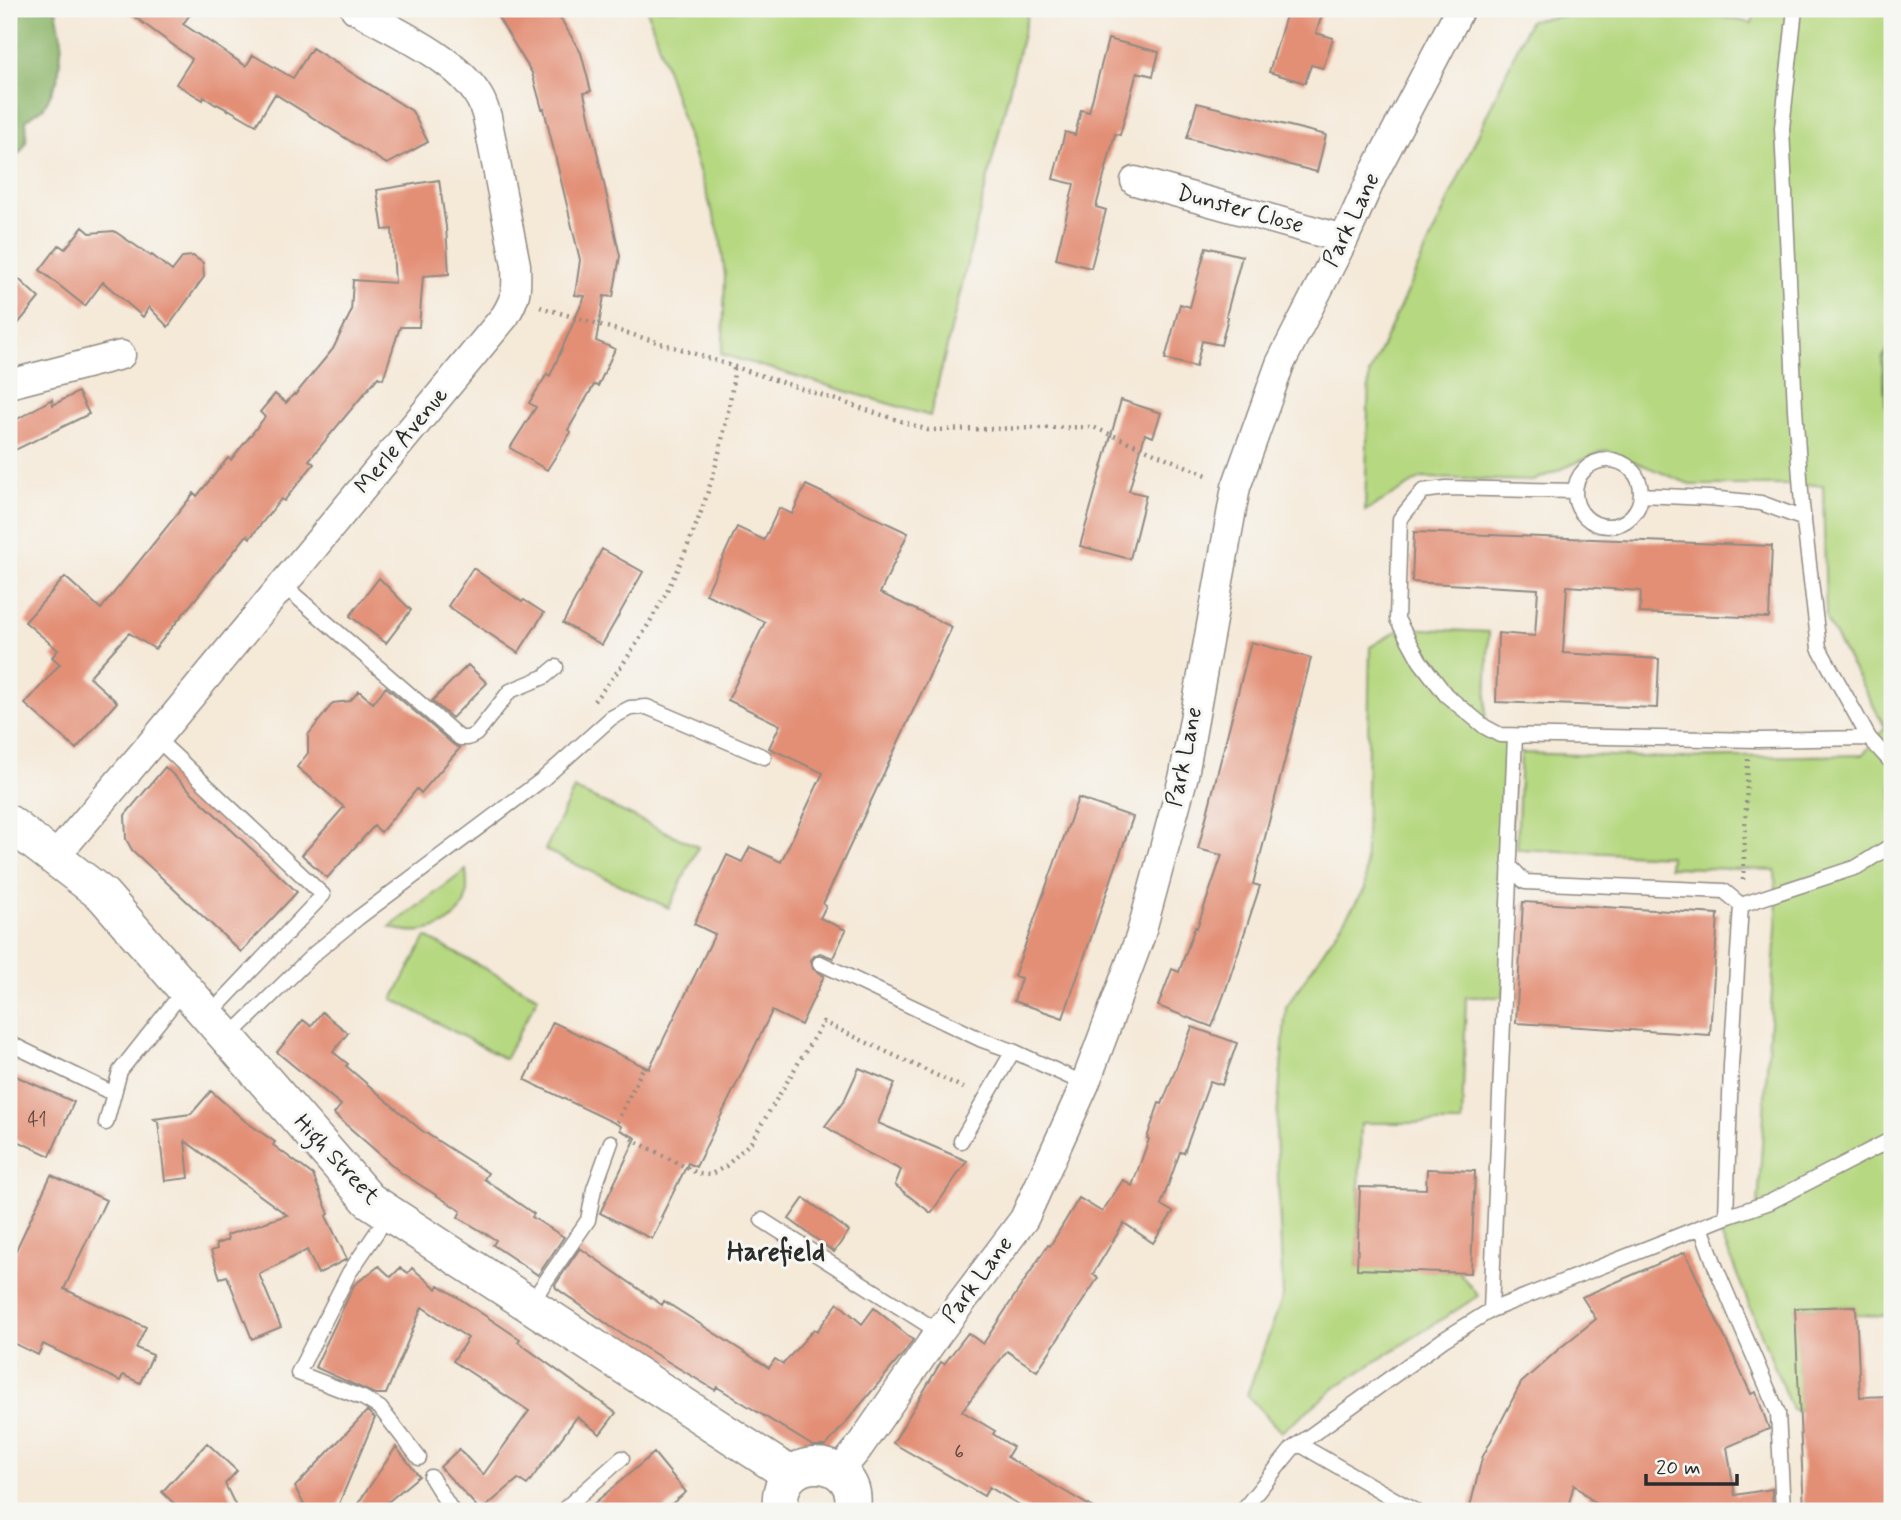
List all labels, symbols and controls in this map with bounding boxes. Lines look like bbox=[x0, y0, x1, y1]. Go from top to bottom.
street label: Park Lane bbox=[1316, 168, 1388, 272]
street label: Dunster Close bbox=[1173, 179, 1307, 241]
street label: Merle Avenue bbox=[348, 381, 456, 501]
street label: Park Lane bbox=[1160, 704, 1210, 810]
house number: 41 bbox=[27, 1108, 47, 1133]
street label: High Street bbox=[285, 1108, 386, 1213]
street label: Park Lane bbox=[936, 1231, 1020, 1329]
district label: Harefield bbox=[727, 1236, 825, 1270]
house number: 6 bbox=[954, 1440, 964, 1465]
scale bar bbox=[1646, 1443, 1736, 1487]
text: 20 m bbox=[1656, 1454, 1701, 1482]

